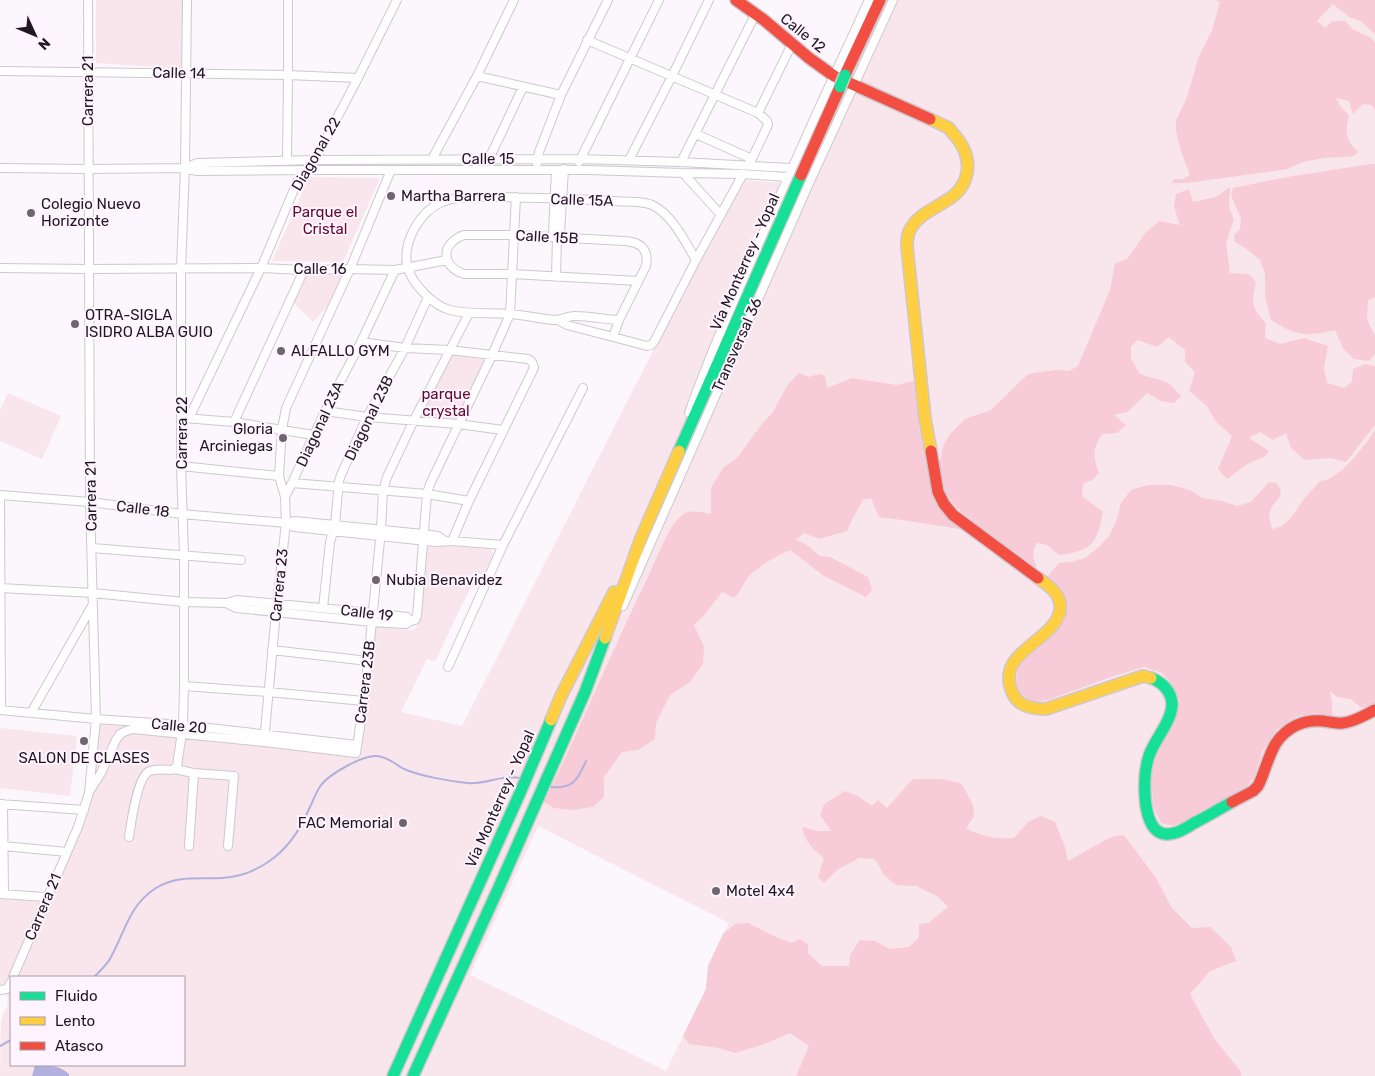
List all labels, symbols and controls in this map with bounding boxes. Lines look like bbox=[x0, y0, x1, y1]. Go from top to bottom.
street label: Calle 12 bbox=[777, 9, 829, 57]
north arrow bbox=[10, 10, 60, 60]
text: N bbox=[34, 34, 54, 53]
street label: Carrera 21 bbox=[79, 56, 97, 126]
street label: Calle 14 bbox=[152, 64, 206, 82]
street label: Diagonal 22 bbox=[288, 114, 344, 194]
street label: Calle 15 bbox=[462, 150, 515, 168]
place label: Martha Barrera bbox=[401, 187, 506, 205]
marker: Martha Barrera bbox=[385, 190, 397, 202]
street label: Calle 15A bbox=[550, 190, 614, 210]
street label: Vía Monterrey - Yopal bbox=[707, 191, 783, 333]
place label: Colegio Nuevo Horizonte bbox=[41, 195, 141, 230]
park label: Parque el Cristal bbox=[292, 203, 358, 238]
marker: Colegio Nuevo Horizonte bbox=[25, 207, 37, 219]
street label: Calle 15B bbox=[515, 226, 579, 248]
street label: Calle 16 bbox=[293, 260, 347, 278]
street label: Transversal 36 bbox=[708, 295, 766, 395]
place label: OTRA-SIGLA ISIDRO ALBA GUIO bbox=[85, 306, 213, 341]
marker: OTRA-SIGLA ISIDRO ALBA GUIO bbox=[69, 318, 81, 330]
place label: ALFALLO GYM bbox=[291, 342, 390, 360]
marker: ALFALLO GYM bbox=[275, 345, 287, 357]
street label: Diagonal 23B bbox=[341, 373, 397, 463]
street label: Diagonal 23A bbox=[292, 378, 348, 470]
park label: parque crystal bbox=[421, 385, 471, 420]
street label: Carrera 22 bbox=[173, 396, 191, 470]
place label: Gloria Arciniegas bbox=[199, 420, 273, 455]
marker: Gloria Arciniegas bbox=[277, 432, 289, 444]
street label: Carrera 21 bbox=[81, 461, 101, 531]
street label: Calle 18 bbox=[115, 497, 171, 521]
street label: Carrera 23 bbox=[266, 548, 292, 622]
place label: Nubia Benavidez bbox=[386, 571, 503, 589]
marker: Nubia Benavidez bbox=[370, 574, 382, 586]
street label: Calle 19 bbox=[340, 601, 394, 625]
street label: Carrera 23B bbox=[351, 640, 379, 724]
street label: Calle 20 bbox=[150, 715, 208, 737]
street label: Vía Monterrey - Yopal bbox=[462, 728, 538, 870]
marker: SALON DE CLASES bbox=[78, 735, 90, 747]
place label: SALON DE CLASES bbox=[19, 749, 149, 767]
place label: FAC Memorial bbox=[298, 814, 393, 832]
marker: FAC Memorial bbox=[397, 817, 409, 829]
street label: Carrera 21 bbox=[21, 871, 65, 943]
place label: Motel 4x4 bbox=[726, 882, 795, 900]
marker: Motel 4x4 bbox=[710, 885, 722, 897]
legend bbox=[10, 976, 185, 1066]
text: Fluido bbox=[55, 987, 98, 1005]
text: Lento bbox=[55, 1012, 95, 1030]
text: Atasco bbox=[55, 1037, 103, 1055]

